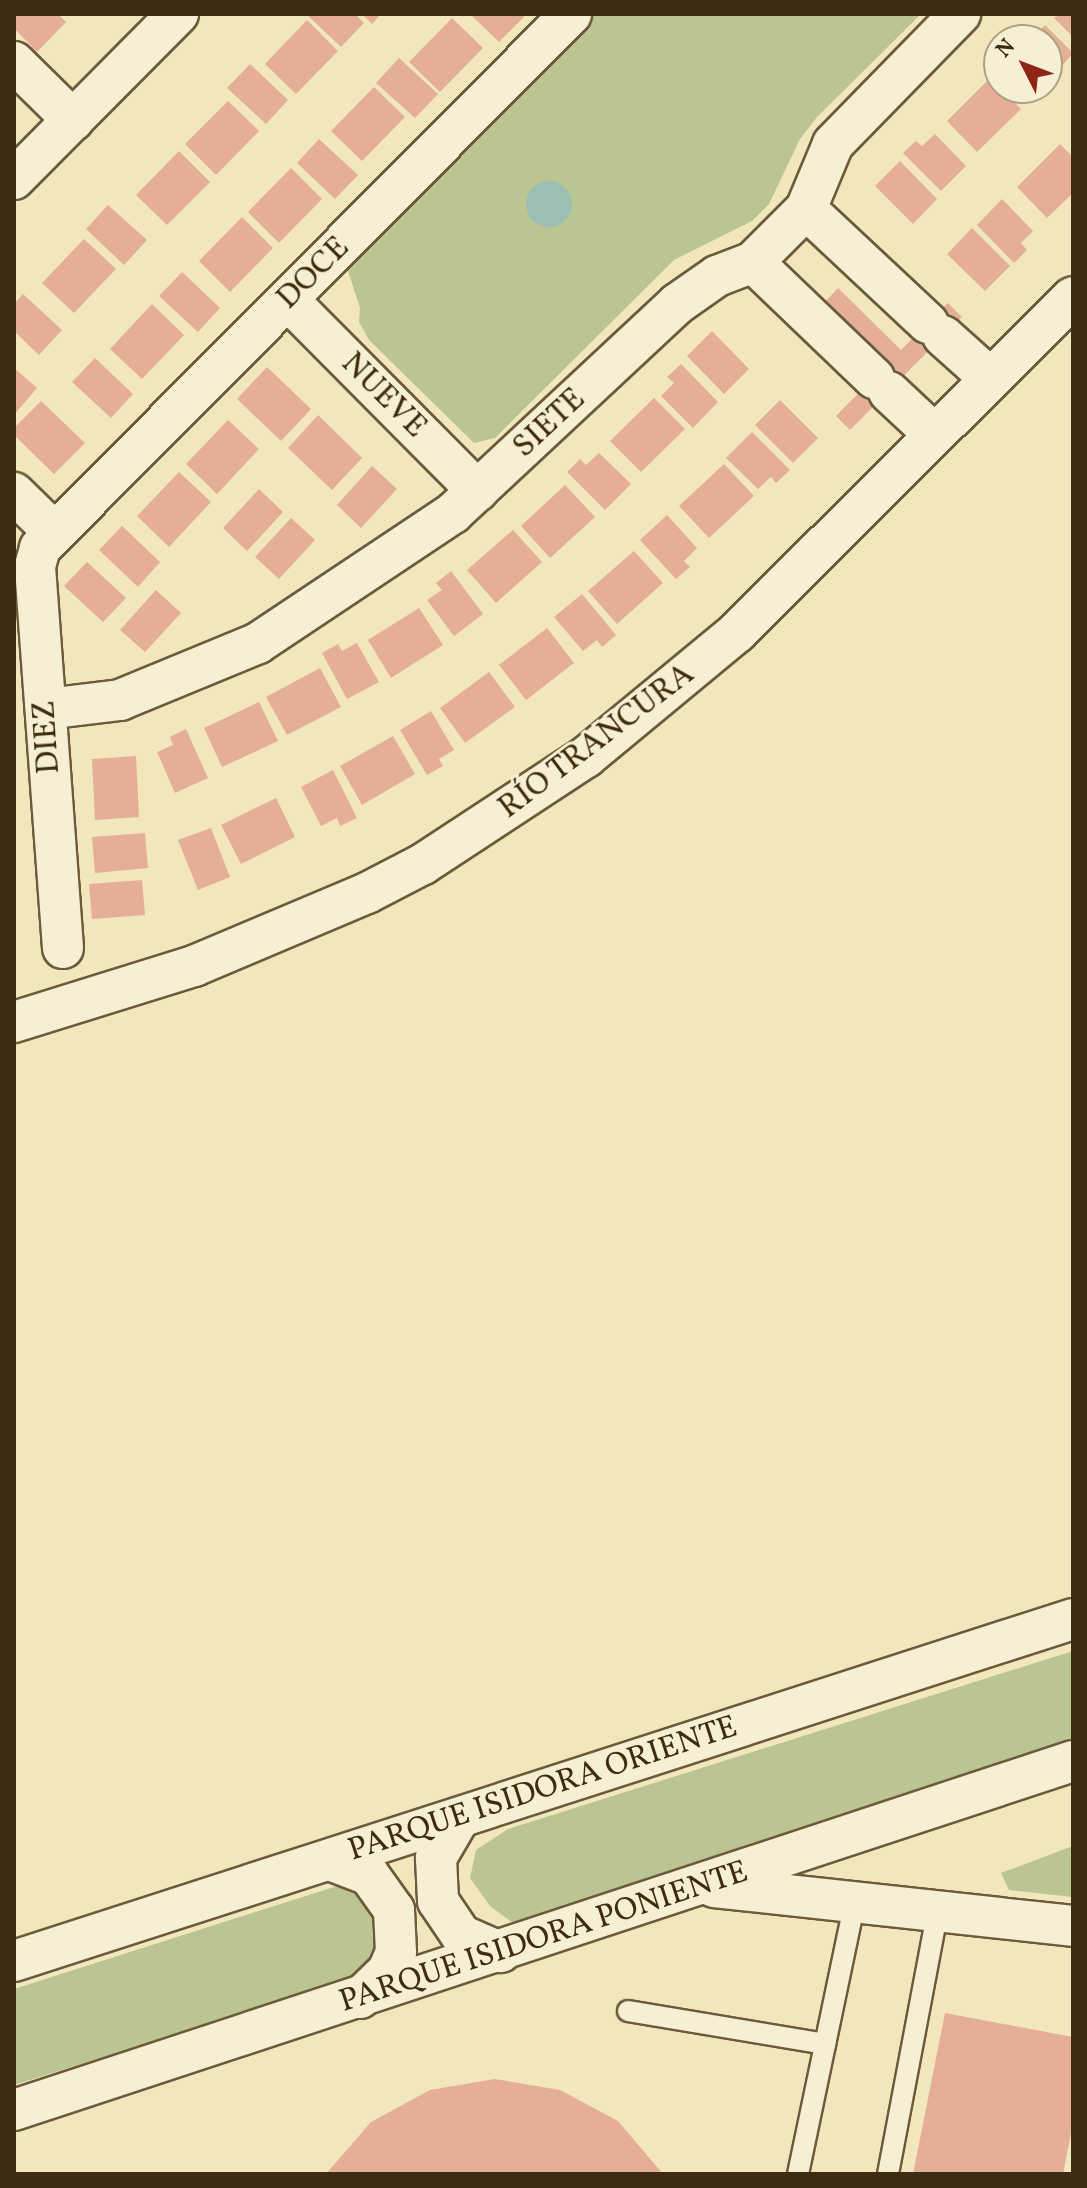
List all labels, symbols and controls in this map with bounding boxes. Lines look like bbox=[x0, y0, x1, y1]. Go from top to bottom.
north arrow bbox=[983, 24, 1063, 104]
text: N bbox=[989, 33, 1023, 65]
street label: DOCE bbox=[270, 230, 358, 318]
street label: NUEVE bbox=[332, 345, 434, 447]
street label: SIETE bbox=[506, 381, 594, 467]
street label: RÍO TRANCURA bbox=[491, 656, 703, 828]
street label: DIEZ bbox=[26, 699, 70, 775]
street label: PARQUE ISIDORA ORIENTE bbox=[344, 1709, 742, 1871]
street label: PARQUE ISIDORA PONIENTE bbox=[335, 1854, 753, 2022]

